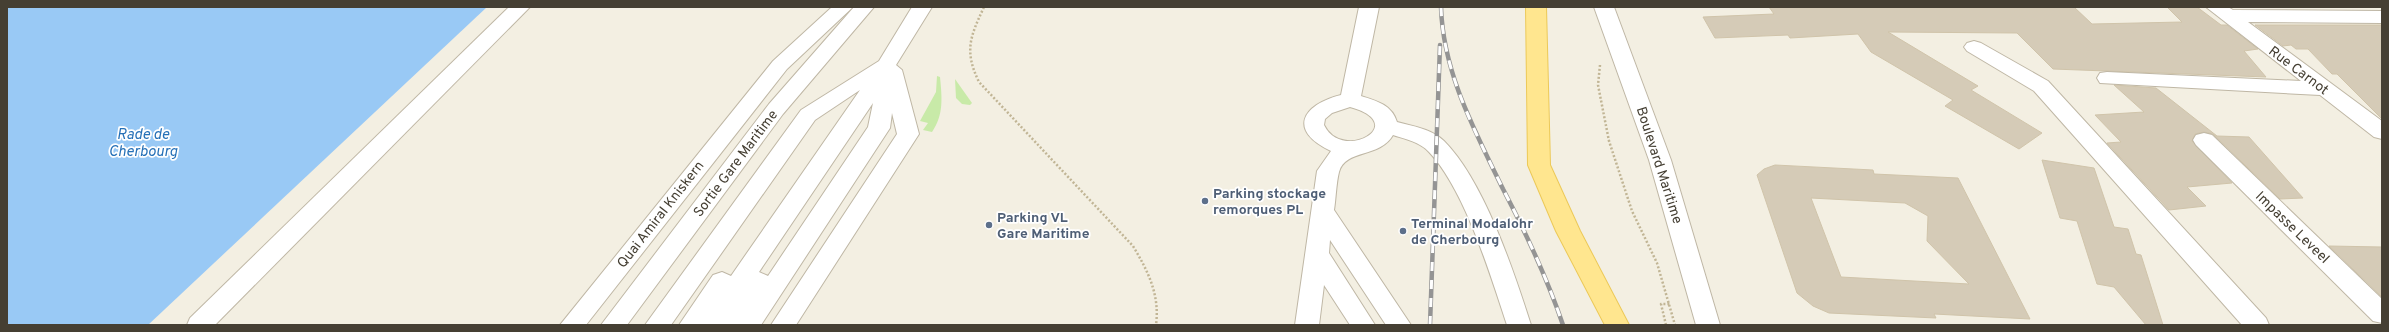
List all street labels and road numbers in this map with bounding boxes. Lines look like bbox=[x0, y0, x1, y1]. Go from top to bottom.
street label: Rue Carnot bbox=[2265, 43, 2331, 99]
street label: Boulevard Maritime bbox=[1632, 105, 1686, 226]
street label: Sortie Gare Maritime bbox=[690, 107, 782, 221]
street label: Quai Amiral Kniskern bbox=[614, 158, 708, 272]
street label: Impasse Leveel bbox=[2251, 188, 2333, 268]

